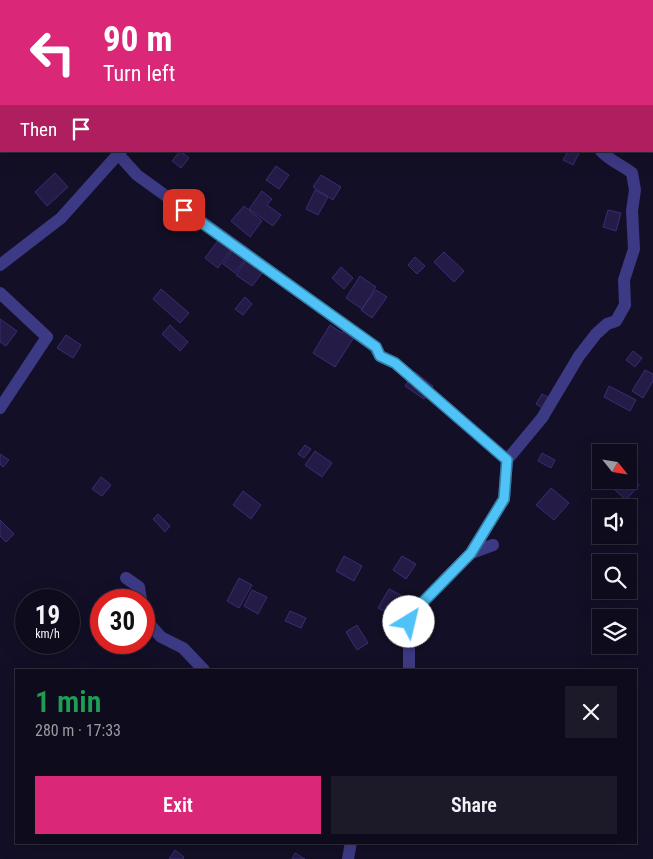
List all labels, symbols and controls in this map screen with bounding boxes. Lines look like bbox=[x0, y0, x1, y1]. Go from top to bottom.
text: 90 m bbox=[103, 19, 172, 60]
icon: left bbox=[20, 20, 85, 85]
text: Turn left bbox=[103, 61, 175, 86]
icon: arrive bbox=[67, 115, 95, 143]
text: Then bbox=[20, 118, 57, 141]
pin bbox=[163, 189, 205, 231]
icon: arrive bbox=[170, 196, 198, 224]
north arrow bbox=[592, 444, 638, 489]
map controls bbox=[592, 444, 637, 654]
button: sound bbox=[592, 499, 637, 544]
button: search bbox=[592, 554, 637, 599]
speed limit sign: 30 bbox=[90, 589, 155, 654]
position arrow bbox=[382, 595, 434, 647]
text: 19 bbox=[35, 601, 60, 630]
button: layers bbox=[592, 609, 637, 654]
text: km/h bbox=[35, 627, 60, 641]
text: 1 min bbox=[35, 684, 101, 719]
button: close bbox=[565, 686, 617, 738]
text: 280 m · 17:33 bbox=[35, 721, 121, 740]
button: Exit bbox=[35, 776, 321, 834]
button: Share bbox=[331, 776, 617, 834]

